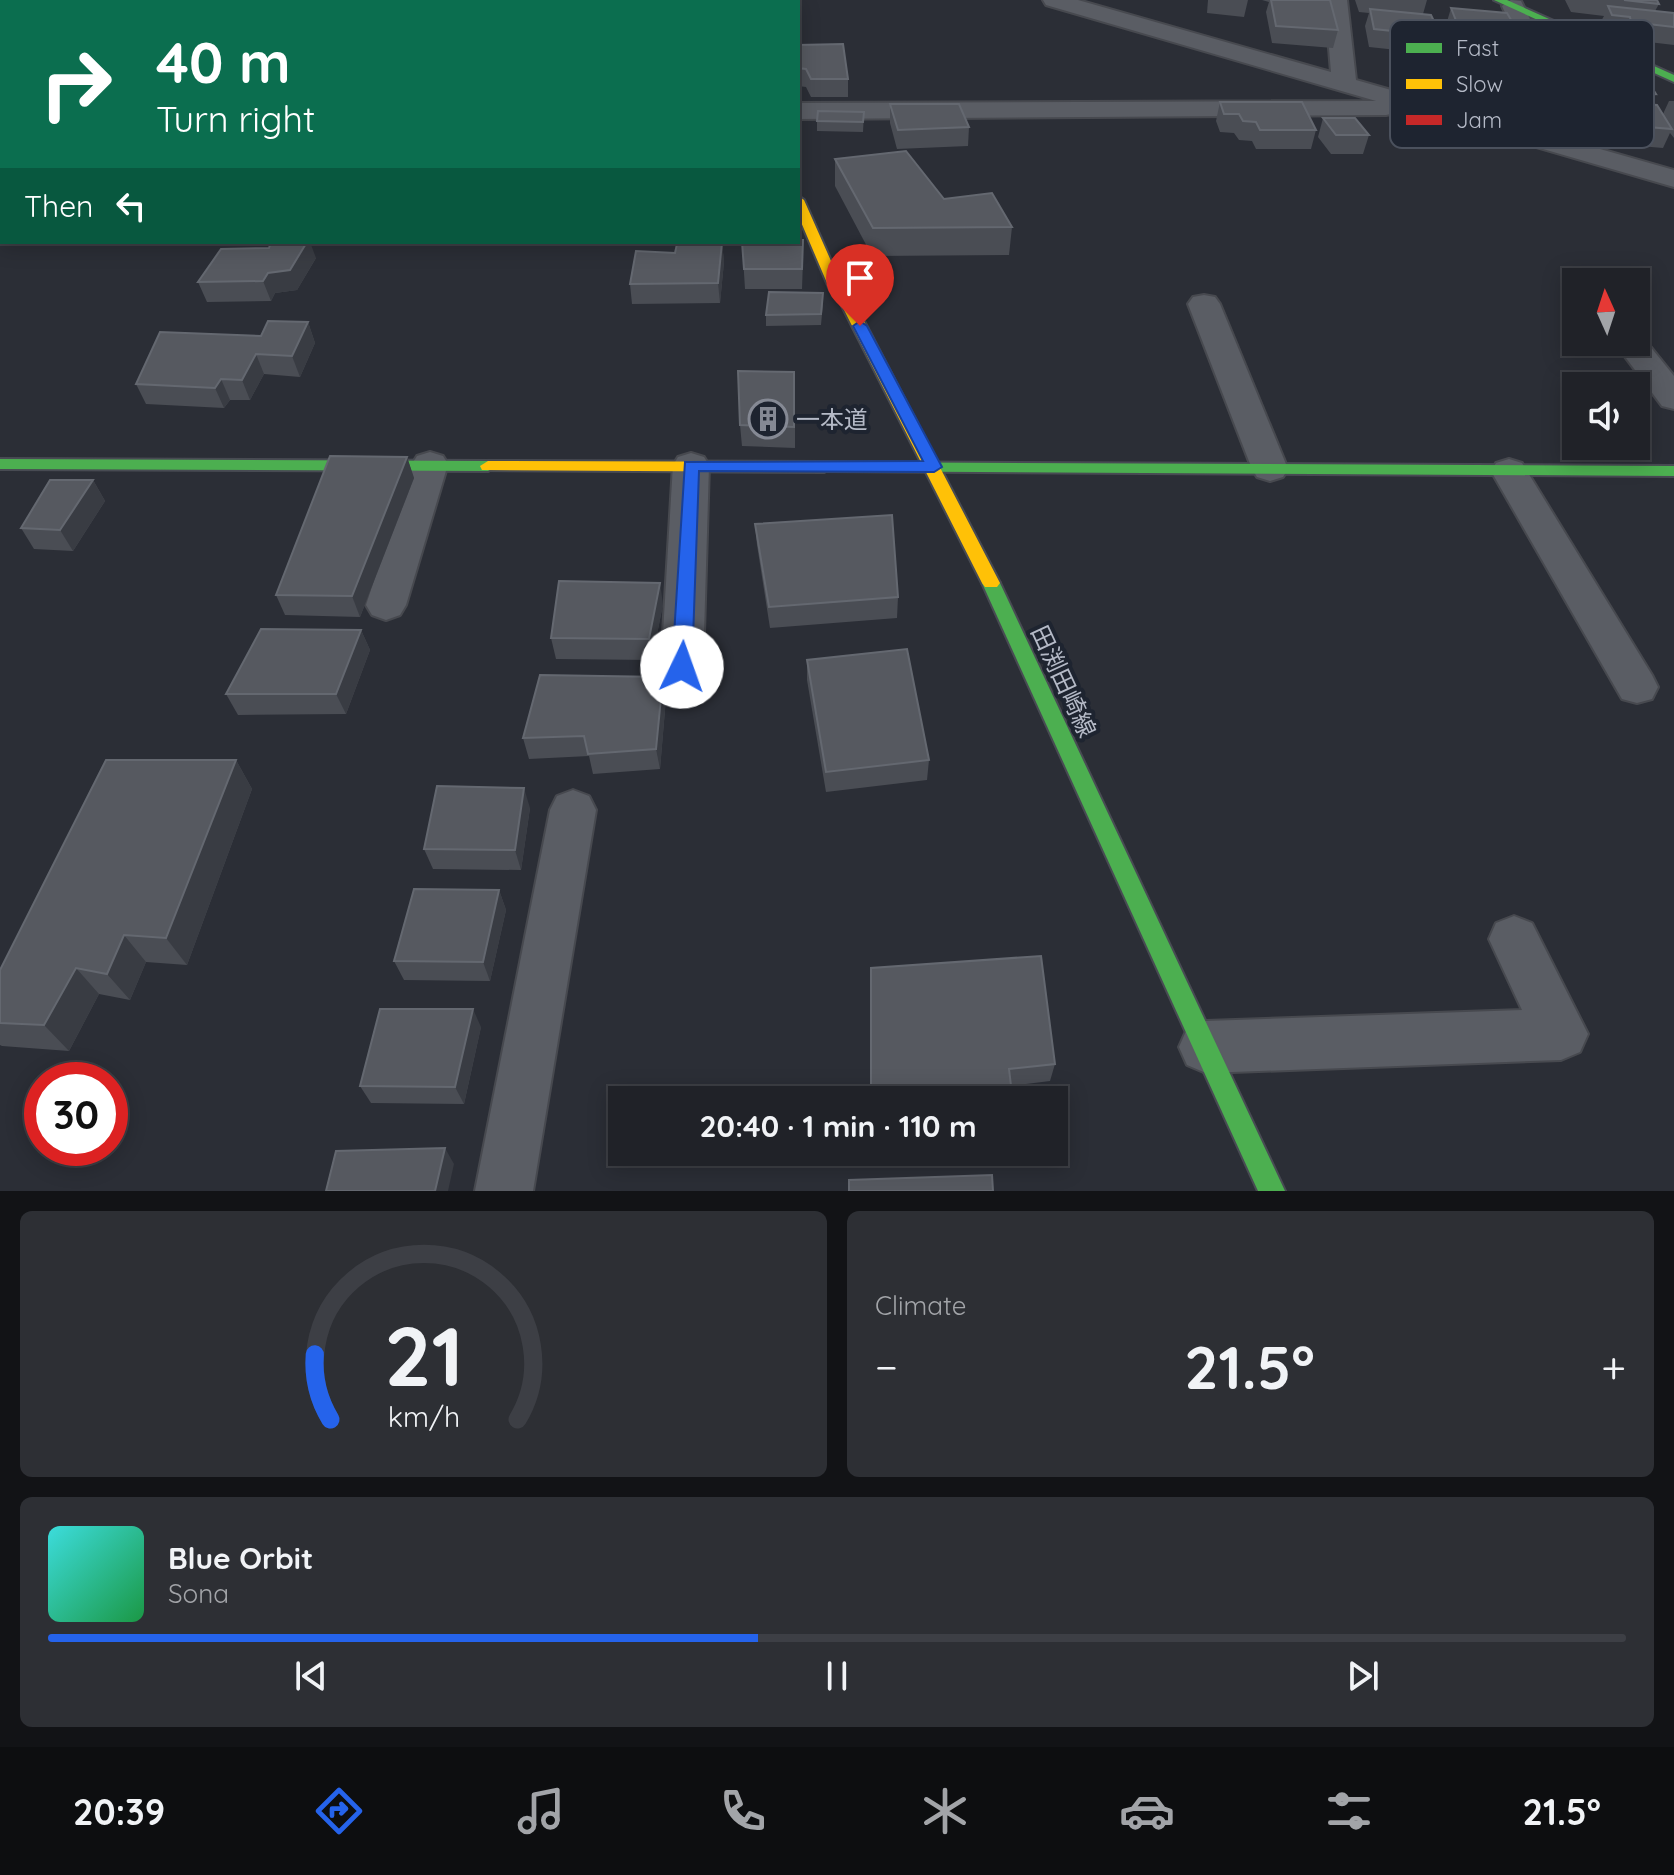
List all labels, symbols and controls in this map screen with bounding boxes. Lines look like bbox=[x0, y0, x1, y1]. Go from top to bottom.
legend bbox=[1390, 20, 1654, 148]
text: 40 m bbox=[156, 27, 291, 97]
icon: right bbox=[24, 32, 128, 136]
text: Fast bbox=[1456, 34, 1499, 62]
text: Slow bbox=[1456, 70, 1503, 98]
text: Turn right bbox=[156, 96, 315, 141]
text: Jam bbox=[1456, 106, 1502, 134]
icon: left bbox=[109, 184, 153, 228]
text: Then bbox=[24, 187, 93, 225]
pin bbox=[826, 244, 894, 326]
icon: arrive bbox=[838, 256, 882, 300]
north arrow bbox=[1562, 268, 1650, 356]
map controls bbox=[1562, 268, 1650, 460]
button: sound bbox=[1562, 372, 1650, 460]
building icon: 一本道 bbox=[747, 398, 789, 440]
place label: 一本道 bbox=[796, 404, 868, 434]
street label: 田渕田崎線 bbox=[1025, 620, 1103, 742]
position arrow bbox=[640, 625, 724, 709]
speed limit sign: 30 bbox=[24, 1062, 128, 1166]
text: 20:40 · 1 min · 110 m bbox=[699, 1107, 977, 1145]
text: Climate bbox=[875, 1289, 966, 1322]
text: 21 bbox=[384, 1303, 463, 1407]
text: 21.5° bbox=[1184, 1329, 1315, 1404]
text: − bbox=[875, 1339, 898, 1394]
text: + bbox=[1601, 1339, 1626, 1394]
text: km/h bbox=[387, 1398, 460, 1434]
text: Blue Orbit bbox=[168, 1539, 313, 1577]
text: Sona bbox=[168, 1577, 229, 1610]
icon: previous bbox=[289, 1654, 333, 1698]
icon: pause bbox=[815, 1654, 859, 1698]
icon: next bbox=[1341, 1654, 1385, 1698]
icon: directions bbox=[311, 1783, 367, 1839]
icon: music bbox=[513, 1783, 569, 1839]
icon: phone bbox=[715, 1783, 771, 1839]
icon: climate bbox=[917, 1783, 973, 1839]
icon: car bbox=[1119, 1783, 1175, 1839]
icon: filters bbox=[1321, 1783, 1377, 1839]
text: 20:39 bbox=[73, 1789, 165, 1834]
text: 21.5° bbox=[1523, 1789, 1601, 1834]

